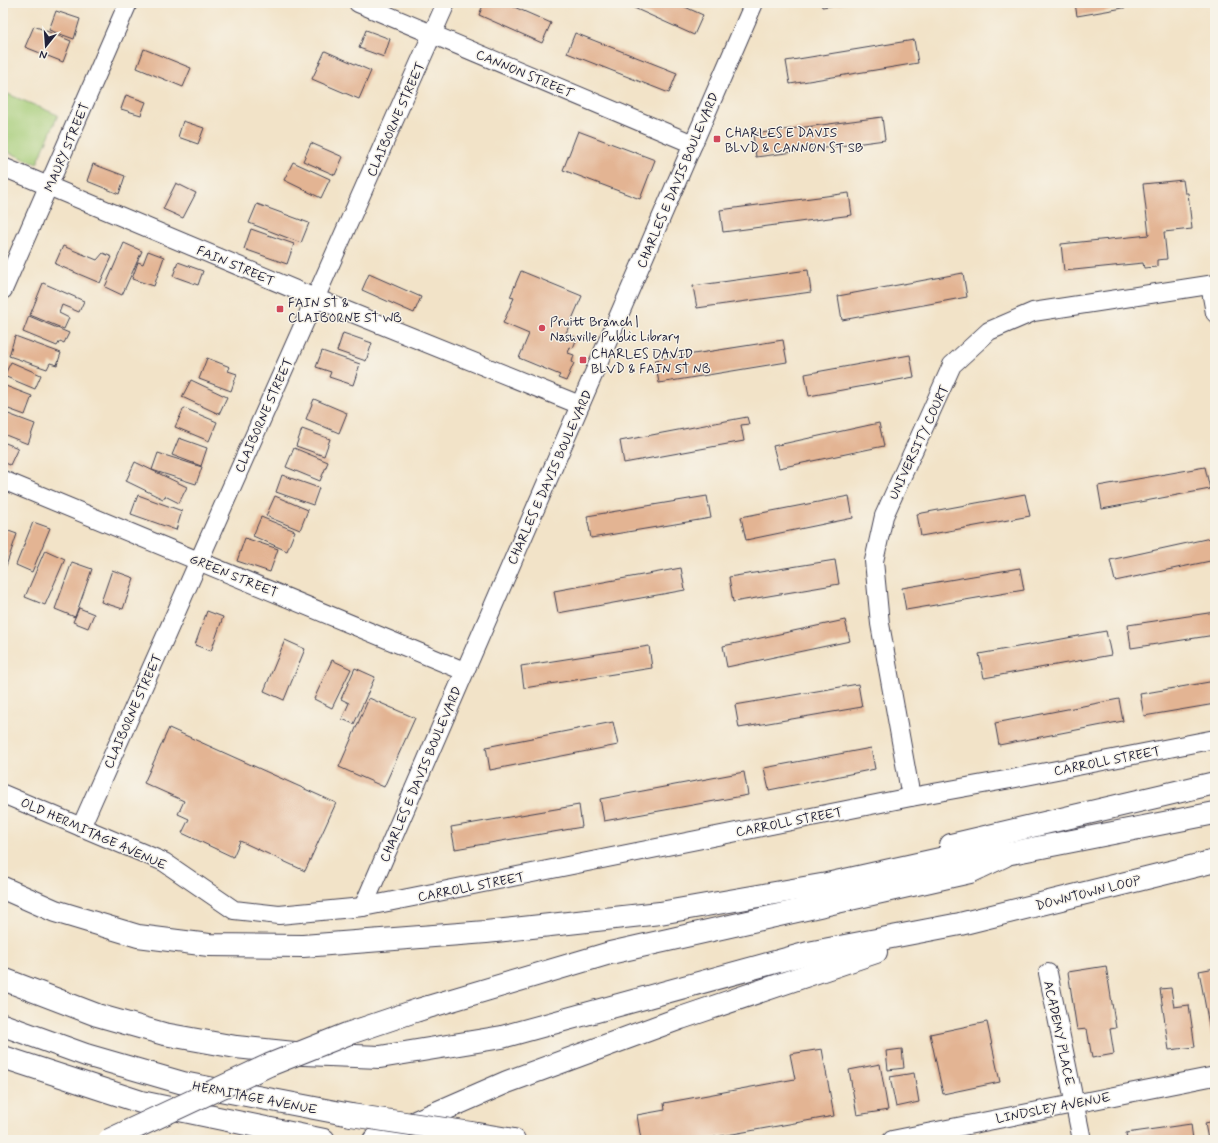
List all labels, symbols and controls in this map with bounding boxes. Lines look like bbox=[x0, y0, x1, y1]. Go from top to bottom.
north arrow bbox=[26, 26, 66, 66]
street label: CANNON STREET bbox=[473, 46, 577, 103]
text: N bbox=[38, 47, 49, 62]
street label: CLAIBORNE STREET bbox=[363, 60, 429, 180]
street label: CHARLES E DAVIS BOULEVARD bbox=[634, 90, 723, 271]
street label: MAURY STREET bbox=[41, 100, 94, 195]
place label: CHARLES E DAVIS BLVD & CANNON ST SB bbox=[725, 125, 863, 157]
marker: CHARLES E DAVIS BLVD & CANNON ST SB bbox=[712, 134, 722, 144]
street label: FAIN STREET bbox=[194, 242, 277, 290]
place label: FAIN ST & CLAIBORNE ST WB bbox=[288, 295, 402, 327]
marker: FAIN ST & CLAIBORNE ST WB bbox=[275, 304, 285, 314]
place label: Pruitt Branch | Nashville Public Library bbox=[550, 314, 679, 346]
marker: Pruitt Branch | Nashville Public Library bbox=[537, 323, 547, 333]
place label: CHARLES DAVID BLVD & FAIN ST NB bbox=[591, 346, 711, 378]
marker: CHARLES DAVID BLVD & FAIN ST NB bbox=[578, 355, 588, 365]
street label: CLAIBORNE STREET bbox=[231, 356, 297, 476]
street label: UNIVERSITY COURT bbox=[885, 383, 953, 503]
street label: CHARLES E DAVIS BOULEVARD bbox=[504, 388, 597, 568]
street label: GREEN STREET bbox=[187, 551, 280, 602]
street label: CLAIBORNE STREET bbox=[100, 652, 166, 772]
street label: CHARLES E DAVIS BOULEVARD bbox=[377, 684, 466, 865]
street label: CARROLL STREET bbox=[1052, 743, 1162, 780]
street label: OLD HERMITAGE AVENUE bbox=[18, 794, 169, 874]
street label: CARROLL STREET bbox=[734, 804, 844, 841]
street label: CARROLL STREET bbox=[416, 869, 526, 906]
street label: DOWNTOWN LOOP bbox=[1034, 872, 1143, 915]
street label: ACADEMY PLACE bbox=[1039, 979, 1078, 1087]
street label: HERMITAGE AVENUE bbox=[191, 1078, 319, 1119]
street label: LINDSLEY AVENUE bbox=[995, 1089, 1112, 1128]

